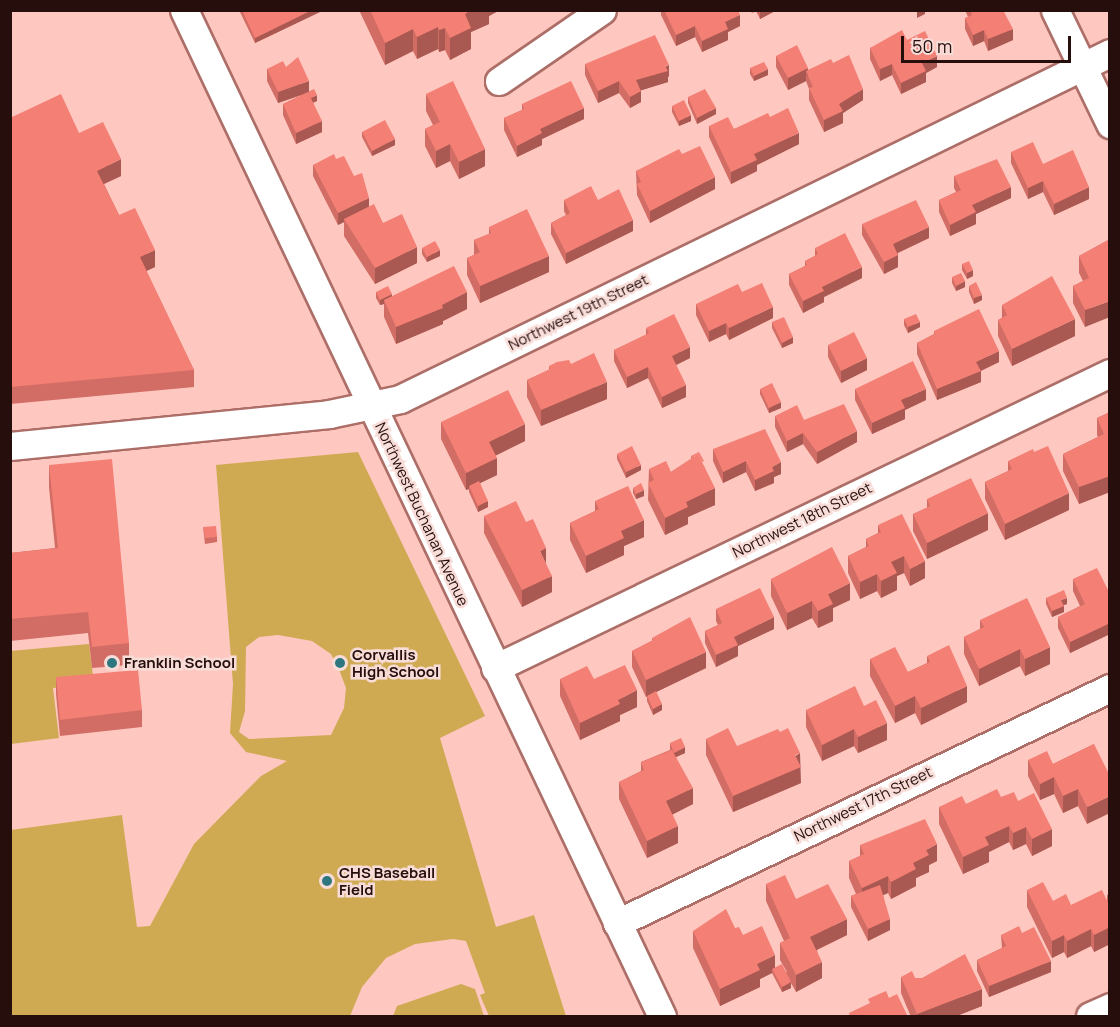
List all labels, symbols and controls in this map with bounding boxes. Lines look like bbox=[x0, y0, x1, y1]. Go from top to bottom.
scale bar bbox=[904, 24, 1074, 62]
text: 50 m bbox=[912, 34, 952, 58]
street label: Northwest 19th Street bbox=[505, 270, 651, 354]
street label: Northwest Buchanan Avenue bbox=[371, 419, 473, 609]
street label: Northwest 18th Street bbox=[729, 478, 875, 562]
place label: Corvallis High School bbox=[352, 645, 439, 680]
place label: Franklin School bbox=[124, 654, 235, 672]
marker: Franklin School bbox=[105, 656, 119, 670]
marker: Corvallis High School bbox=[333, 656, 347, 670]
street label: Northwest 17th Street bbox=[791, 763, 935, 845]
place label: CHS Baseball Field bbox=[339, 863, 435, 898]
marker: CHS Baseball Field bbox=[320, 874, 334, 888]

